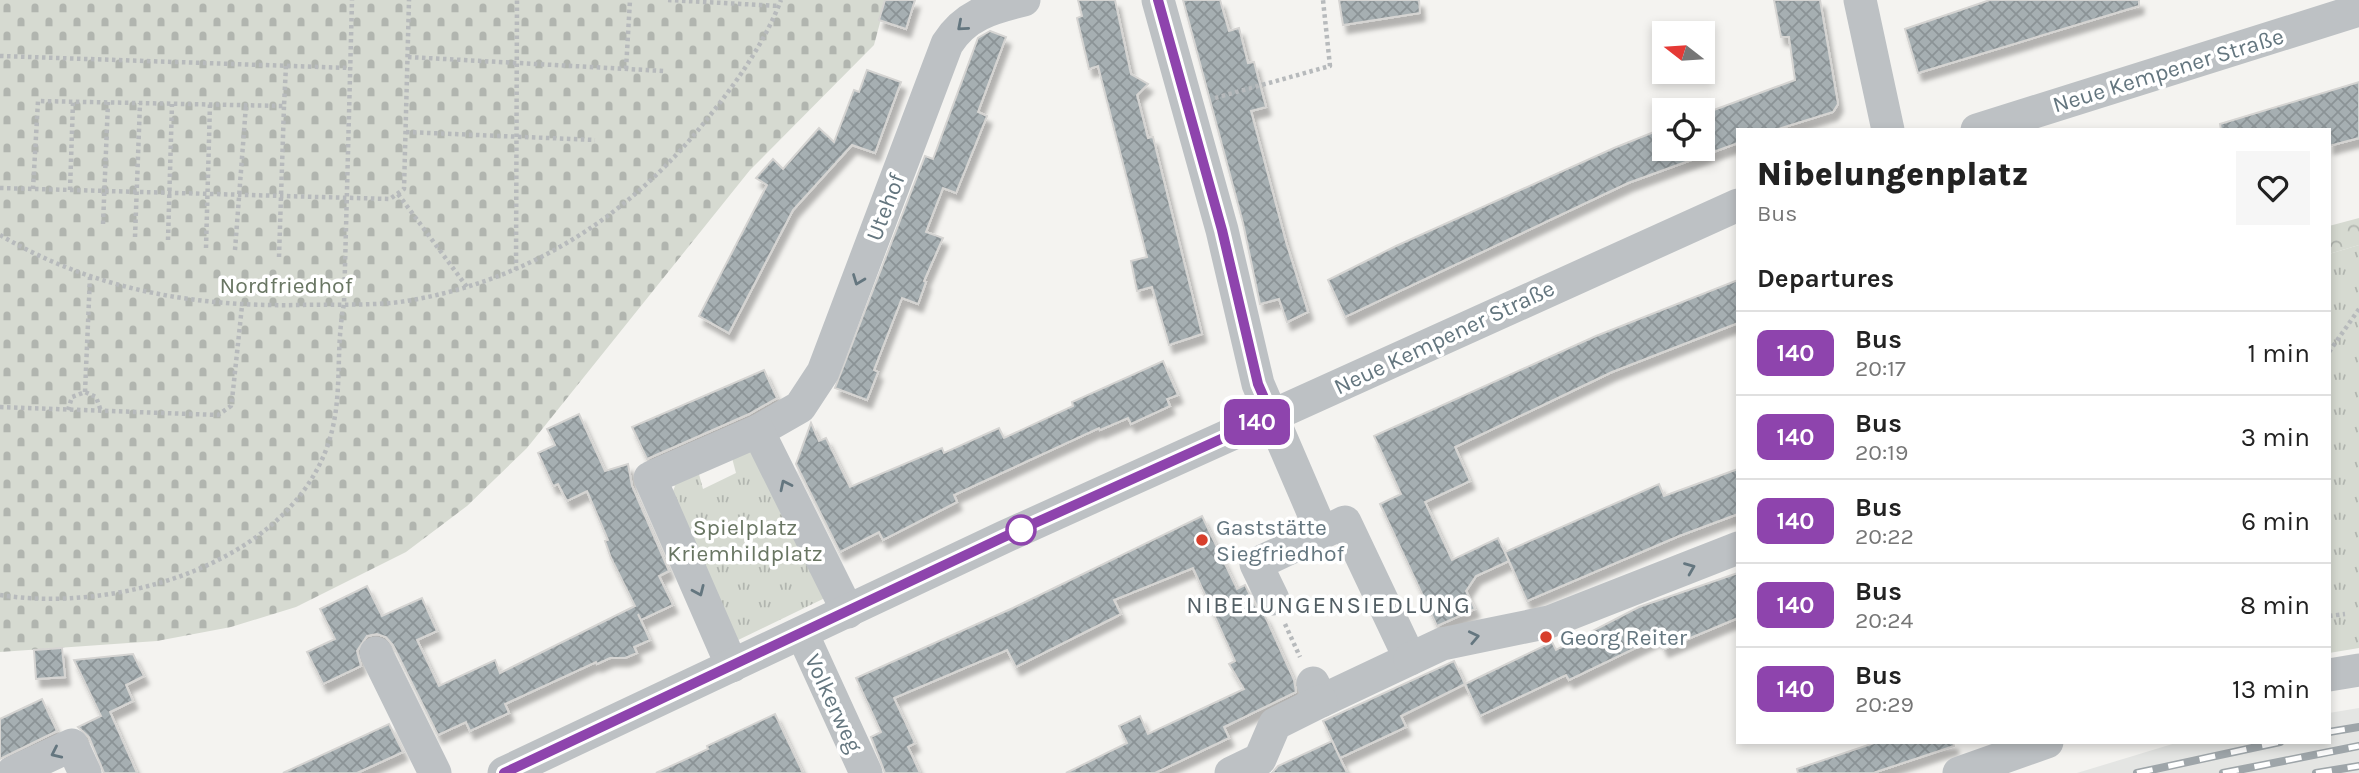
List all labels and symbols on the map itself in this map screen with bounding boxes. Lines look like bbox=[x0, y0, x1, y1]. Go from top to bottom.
one-way arrow bbox=[957, 18, 970, 30]
north arrow bbox=[1652, 21, 1715, 84]
street label: Neue Kempener Straße bbox=[2049, 22, 2287, 119]
street label: Utehof bbox=[860, 170, 911, 245]
park label: Nordfriedhof bbox=[219, 272, 353, 299]
one-way arrow bbox=[852, 274, 866, 286]
street label: Neue Kempener Straße bbox=[1330, 274, 1559, 400]
line badge: 140 bbox=[1217, 399, 1297, 445]
one-way arrow bbox=[779, 480, 793, 492]
park label: Spielplatz Kriemhildplatz bbox=[667, 514, 823, 567]
place label: Gaststätte Siegfriedhof bbox=[1216, 514, 1344, 567]
unlabelled marker bbox=[1006, 515, 1036, 545]
marker: Gaststätte Siegfriedhof bbox=[1194, 532, 1210, 548]
one-way arrow bbox=[1683, 562, 1695, 576]
one-way arrow bbox=[691, 584, 705, 596]
district label: NIBELUNGENSIEDLUNG bbox=[1186, 591, 1472, 619]
place label: Georg Reiter bbox=[1560, 624, 1688, 651]
marker: Georg Reiter bbox=[1538, 629, 1554, 645]
one-way arrow bbox=[1468, 631, 1480, 646]
street label: Volkerweg bbox=[799, 650, 868, 757]
one-way arrow bbox=[50, 745, 63, 759]

